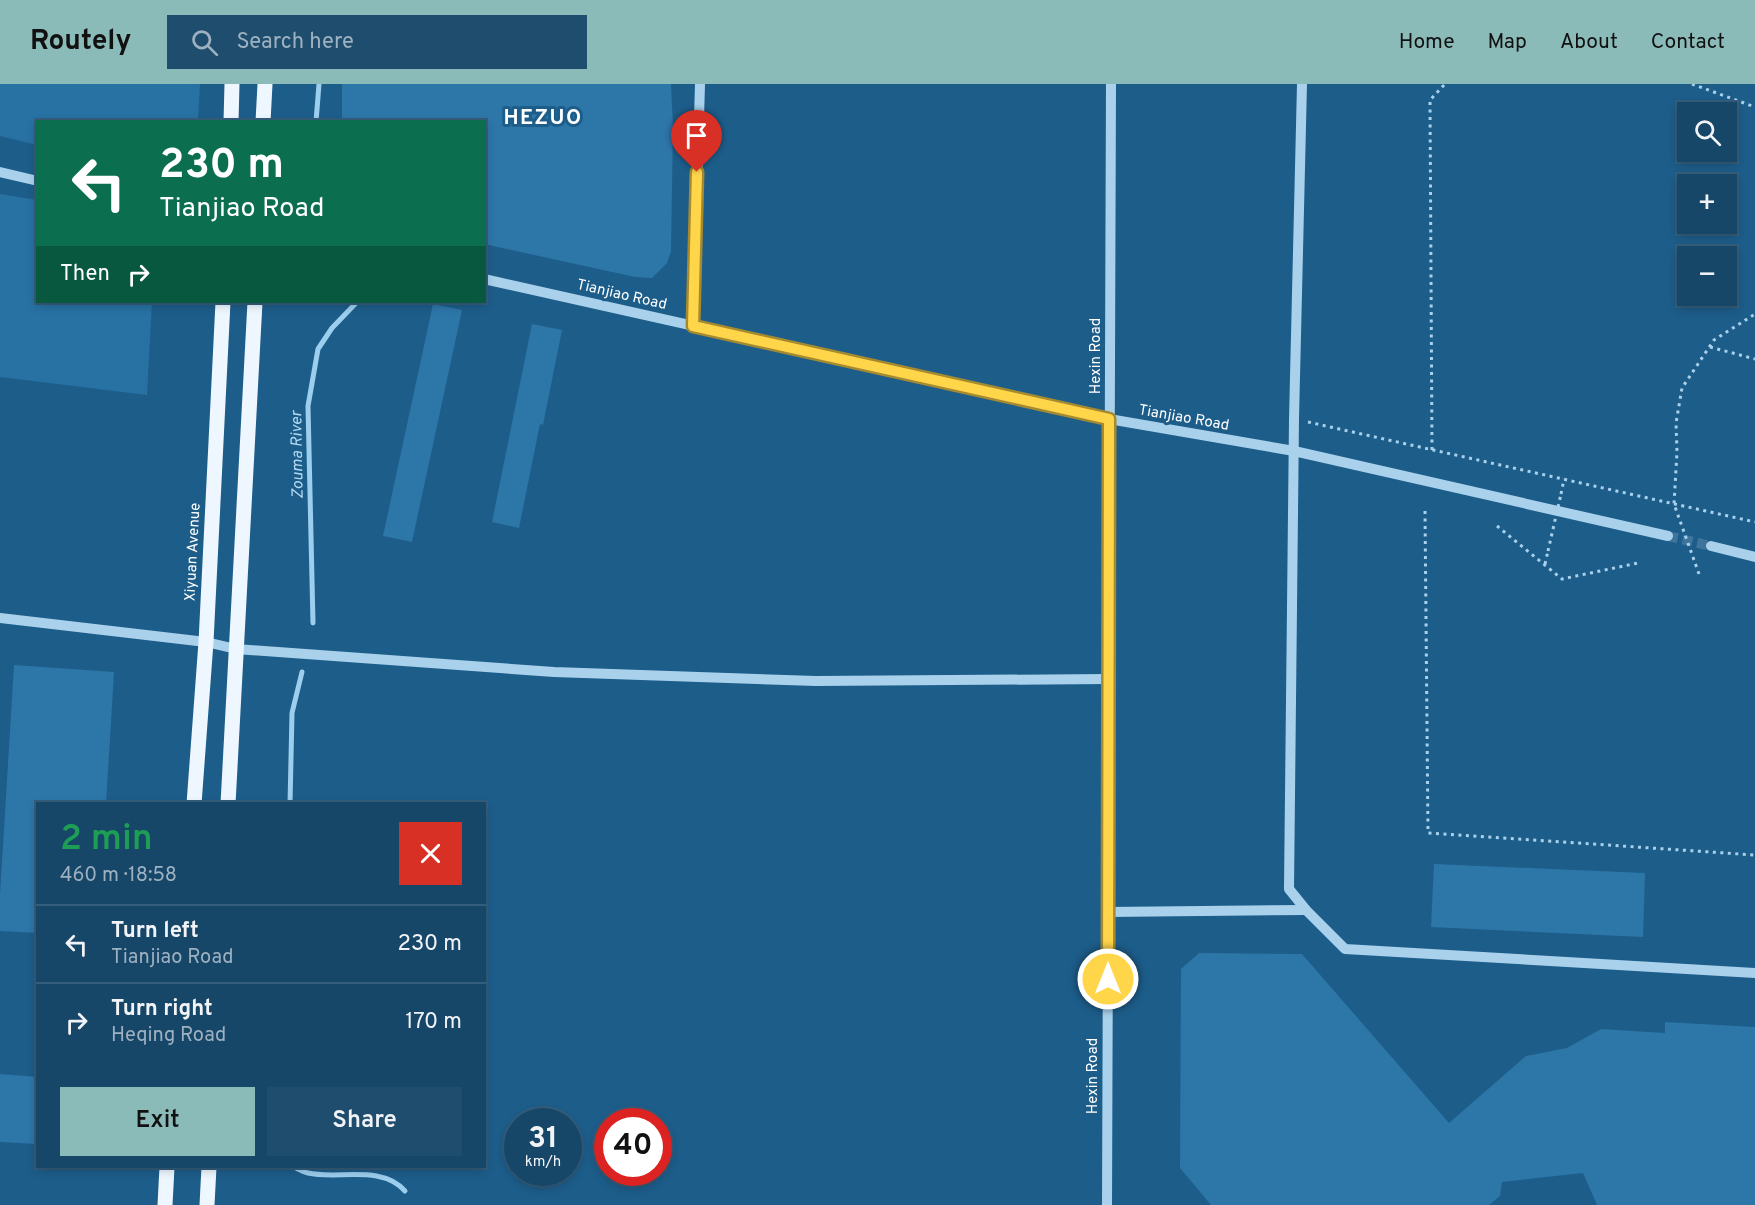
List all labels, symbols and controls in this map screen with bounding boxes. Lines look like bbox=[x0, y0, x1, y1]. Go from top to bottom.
search box bbox=[167, 15, 587, 69]
text: Routely bbox=[30, 24, 131, 60]
icon: search bbox=[188, 26, 221, 59]
text: Search here bbox=[236, 29, 354, 56]
text: Home bbox=[1399, 29, 1455, 56]
text: Map bbox=[1488, 29, 1527, 56]
text: About bbox=[1560, 29, 1618, 56]
text: Contact bbox=[1651, 29, 1725, 56]
map controls bbox=[1677, 102, 1737, 306]
button: search bbox=[1677, 102, 1737, 162]
district label: HEZUO bbox=[503, 105, 583, 132]
pin bbox=[671, 110, 722, 172]
icon: arrive bbox=[680, 119, 713, 152]
text: 230 m bbox=[159, 140, 284, 193]
icon: left bbox=[60, 144, 138, 222]
button: + bbox=[1677, 174, 1737, 234]
text: Tianjiao Road bbox=[159, 192, 324, 226]
button: − bbox=[1677, 246, 1737, 306]
icon: right bbox=[122, 258, 155, 291]
text: Then bbox=[60, 261, 110, 288]
street label: Tianjiao Road bbox=[575, 276, 669, 315]
street label: Hexin Road bbox=[1087, 318, 1106, 394]
street label: Tianjiao Road bbox=[1137, 401, 1231, 436]
water label: Zouma River bbox=[287, 409, 309, 499]
street label: Xiyuan Avenue bbox=[181, 502, 206, 602]
text: 2 min bbox=[60, 817, 153, 863]
button: close bbox=[399, 822, 462, 885]
text: 460 m · 18:58 bbox=[60, 863, 177, 889]
text: Turn left bbox=[111, 918, 199, 945]
icon: left bbox=[60, 928, 93, 961]
text: 230 m bbox=[398, 931, 462, 958]
text: Tianjiao Road bbox=[111, 945, 234, 971]
position arrow bbox=[1076, 947, 1140, 1011]
text: Turn right bbox=[111, 996, 213, 1023]
icon: right bbox=[60, 1006, 93, 1039]
text: 170 m bbox=[405, 1009, 462, 1036]
text: Heqing Road bbox=[111, 1023, 226, 1049]
street label: Hexin Road bbox=[1084, 1038, 1103, 1114]
button: Exit bbox=[60, 1087, 255, 1156]
button: Share bbox=[267, 1087, 462, 1156]
speed limit sign: 40 bbox=[594, 1108, 672, 1186]
text: 31 bbox=[528, 1121, 558, 1158]
text: km/h bbox=[525, 1153, 561, 1172]

